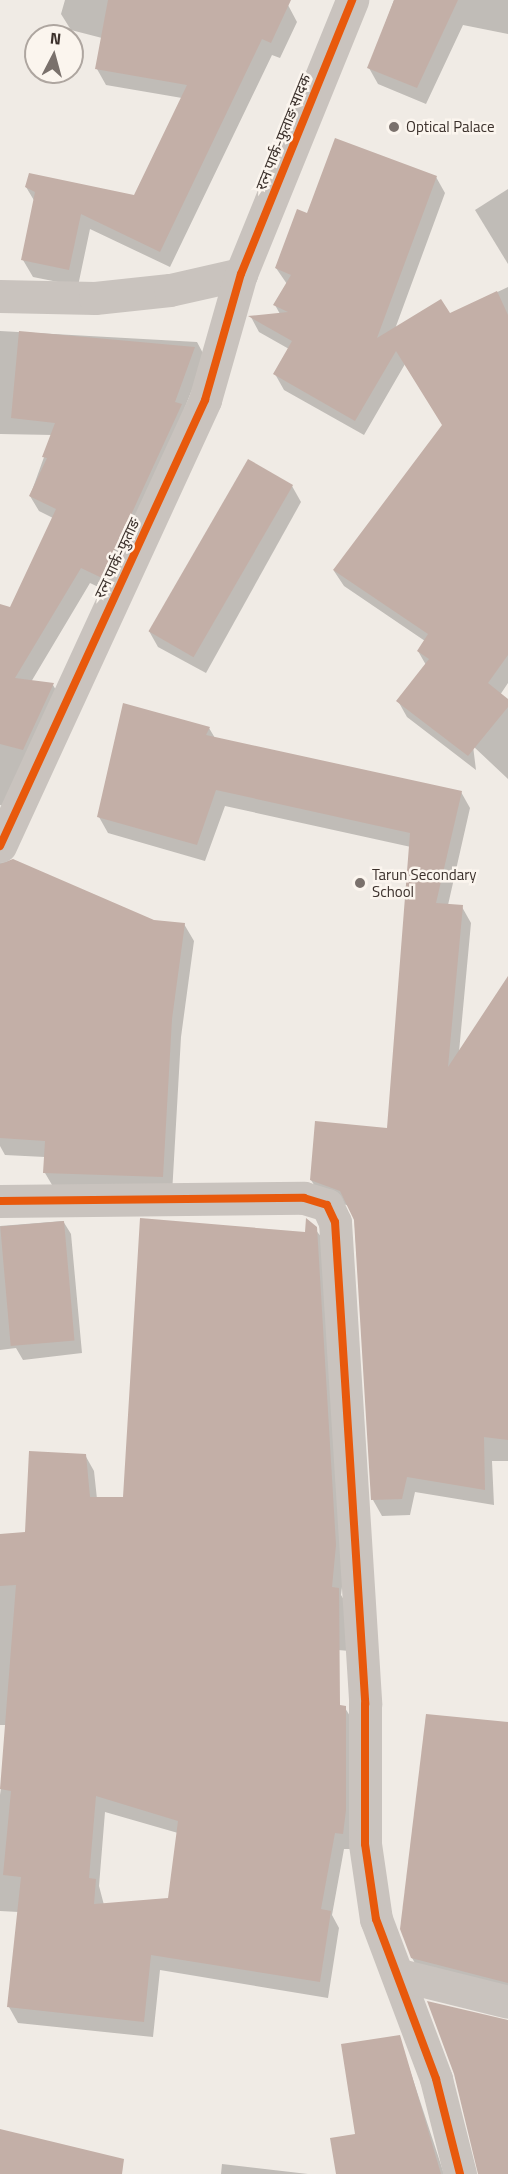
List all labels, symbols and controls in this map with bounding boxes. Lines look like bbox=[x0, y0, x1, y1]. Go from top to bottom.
north arrow bbox=[24, 24, 84, 84]
text: N bbox=[49, 26, 62, 51]
street label: रत्न पार्क-फुताङ सादक bbox=[252, 72, 314, 192]
place label: Optical Palace bbox=[406, 118, 494, 136]
marker: Optical Palace bbox=[387, 120, 401, 134]
street label: रत्न पार्क-फुताङ bbox=[91, 515, 143, 601]
place label: Tarun Secondary School bbox=[372, 865, 477, 900]
marker: Tarun Secondary School bbox=[353, 876, 367, 890]

